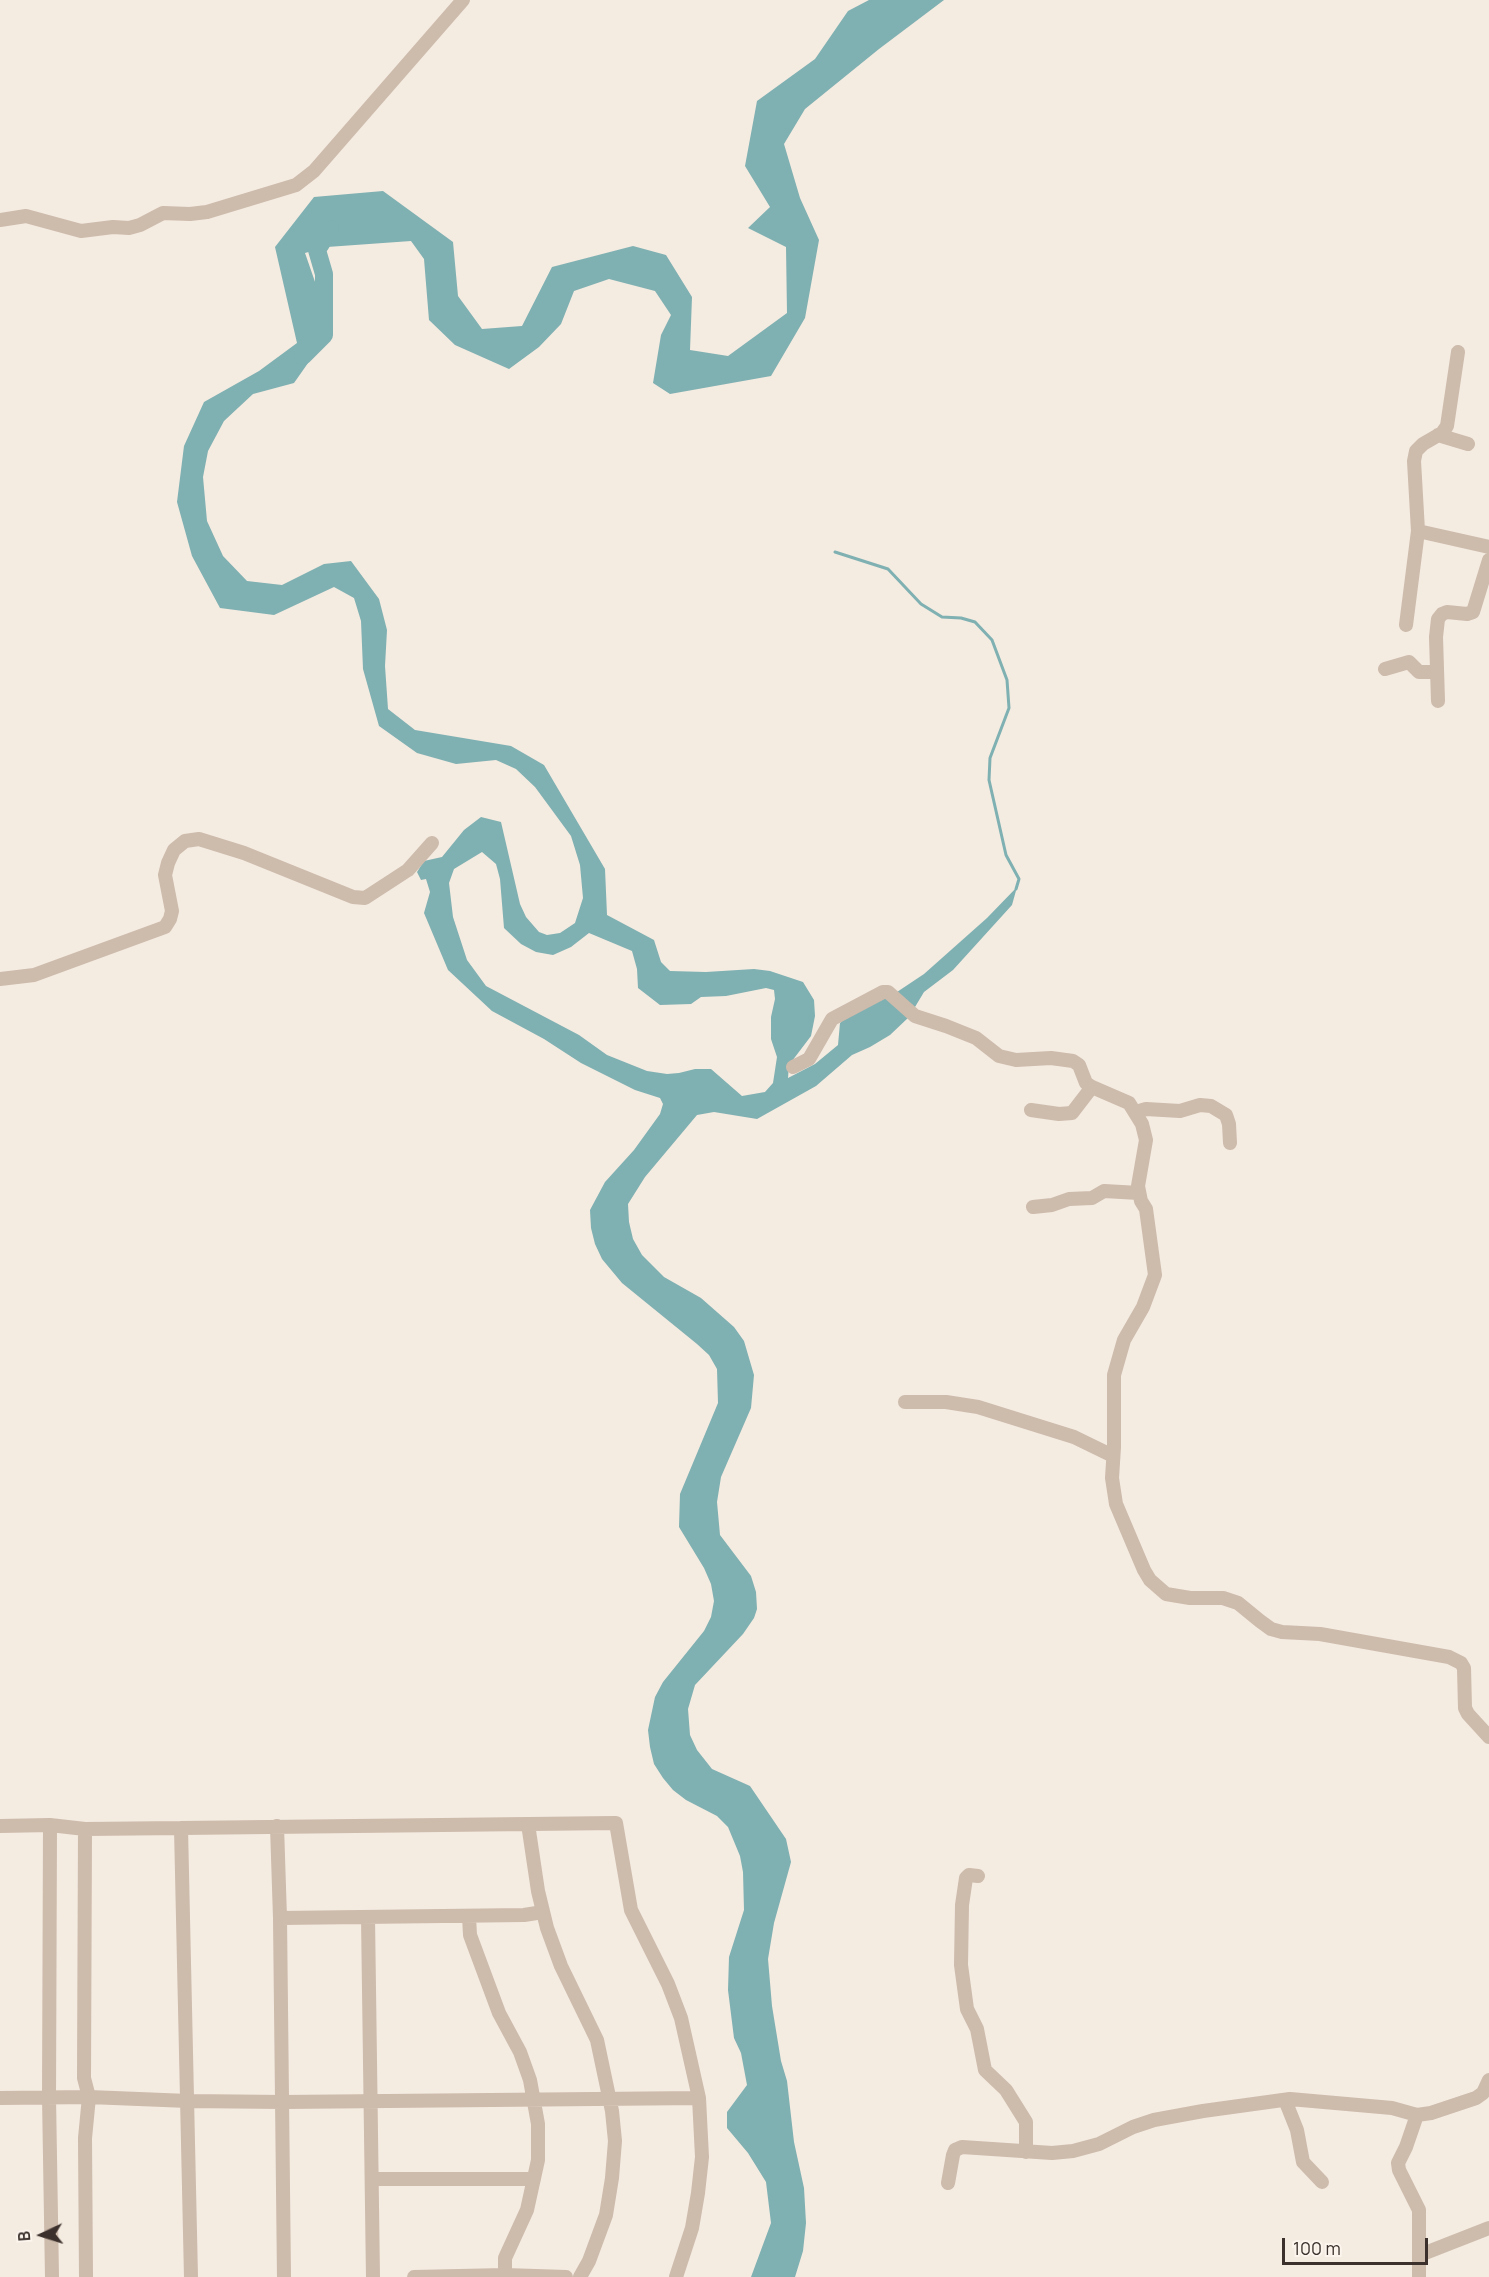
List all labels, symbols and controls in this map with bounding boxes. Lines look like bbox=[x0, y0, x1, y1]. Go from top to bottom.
north arrow bbox=[12, 2205, 72, 2265]
scale bar bbox=[1285, 2226, 1430, 2264]
text: B bbox=[13, 2230, 35, 2242]
text: 100 m bbox=[1293, 2236, 1341, 2260]

